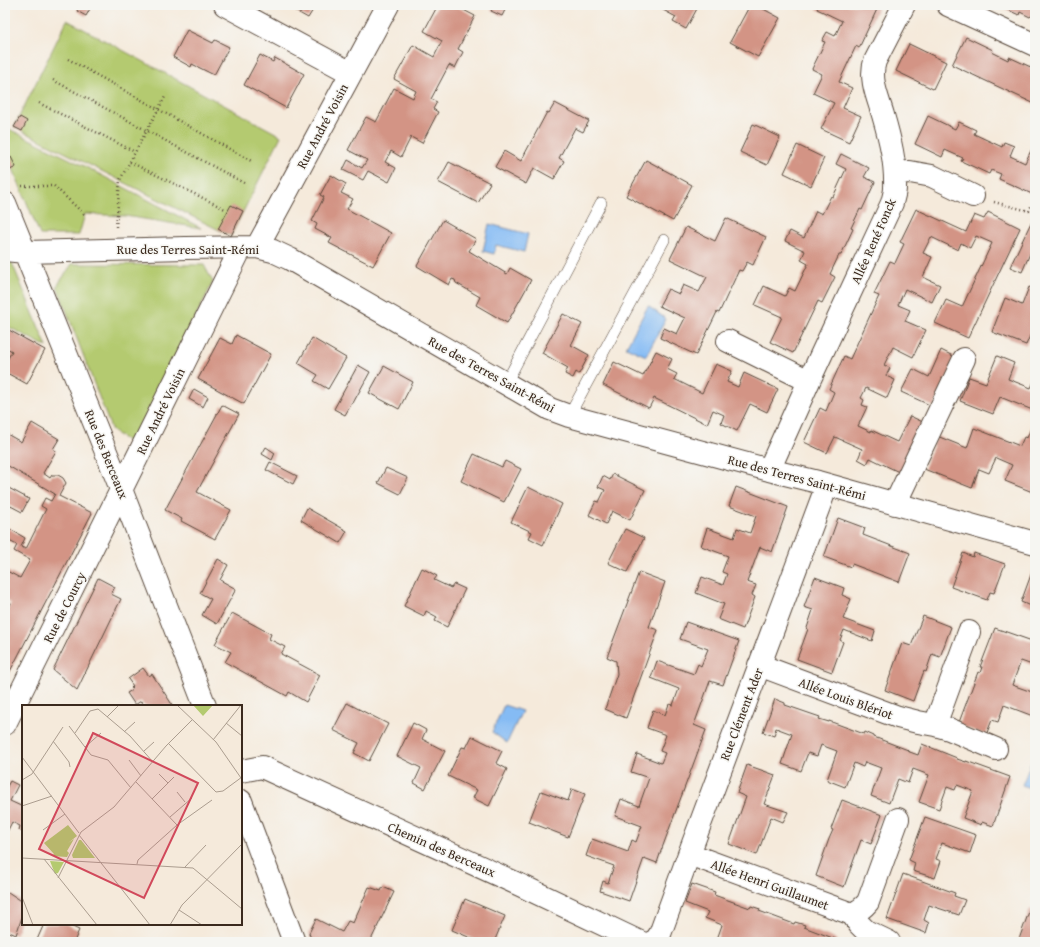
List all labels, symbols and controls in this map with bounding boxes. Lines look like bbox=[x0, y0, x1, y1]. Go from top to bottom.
street label: Rue André Voisin bbox=[292, 80, 353, 172]
street label: Allée René Fonck bbox=[846, 195, 901, 287]
street label: Rue des Terres Saint-Rémi bbox=[117, 240, 260, 259]
street label: Rue des Terres Saint-Rémi bbox=[425, 332, 559, 417]
street label: Rue André Voisin bbox=[131, 364, 190, 458]
street label: Rue des Berceaux bbox=[80, 407, 133, 502]
street label: Rue des Terres Saint-Rémi bbox=[726, 450, 868, 505]
street label: Rue de Courcy bbox=[38, 568, 91, 646]
street label: Rue Clément Ader bbox=[715, 664, 768, 763]
street label: Allée Louis Blériot bbox=[796, 673, 896, 725]
inset map bbox=[22, 705, 242, 925]
street label: Chemin des Berceaux bbox=[385, 817, 499, 882]
street label: Allée Henri Guillaumet bbox=[708, 854, 832, 915]

